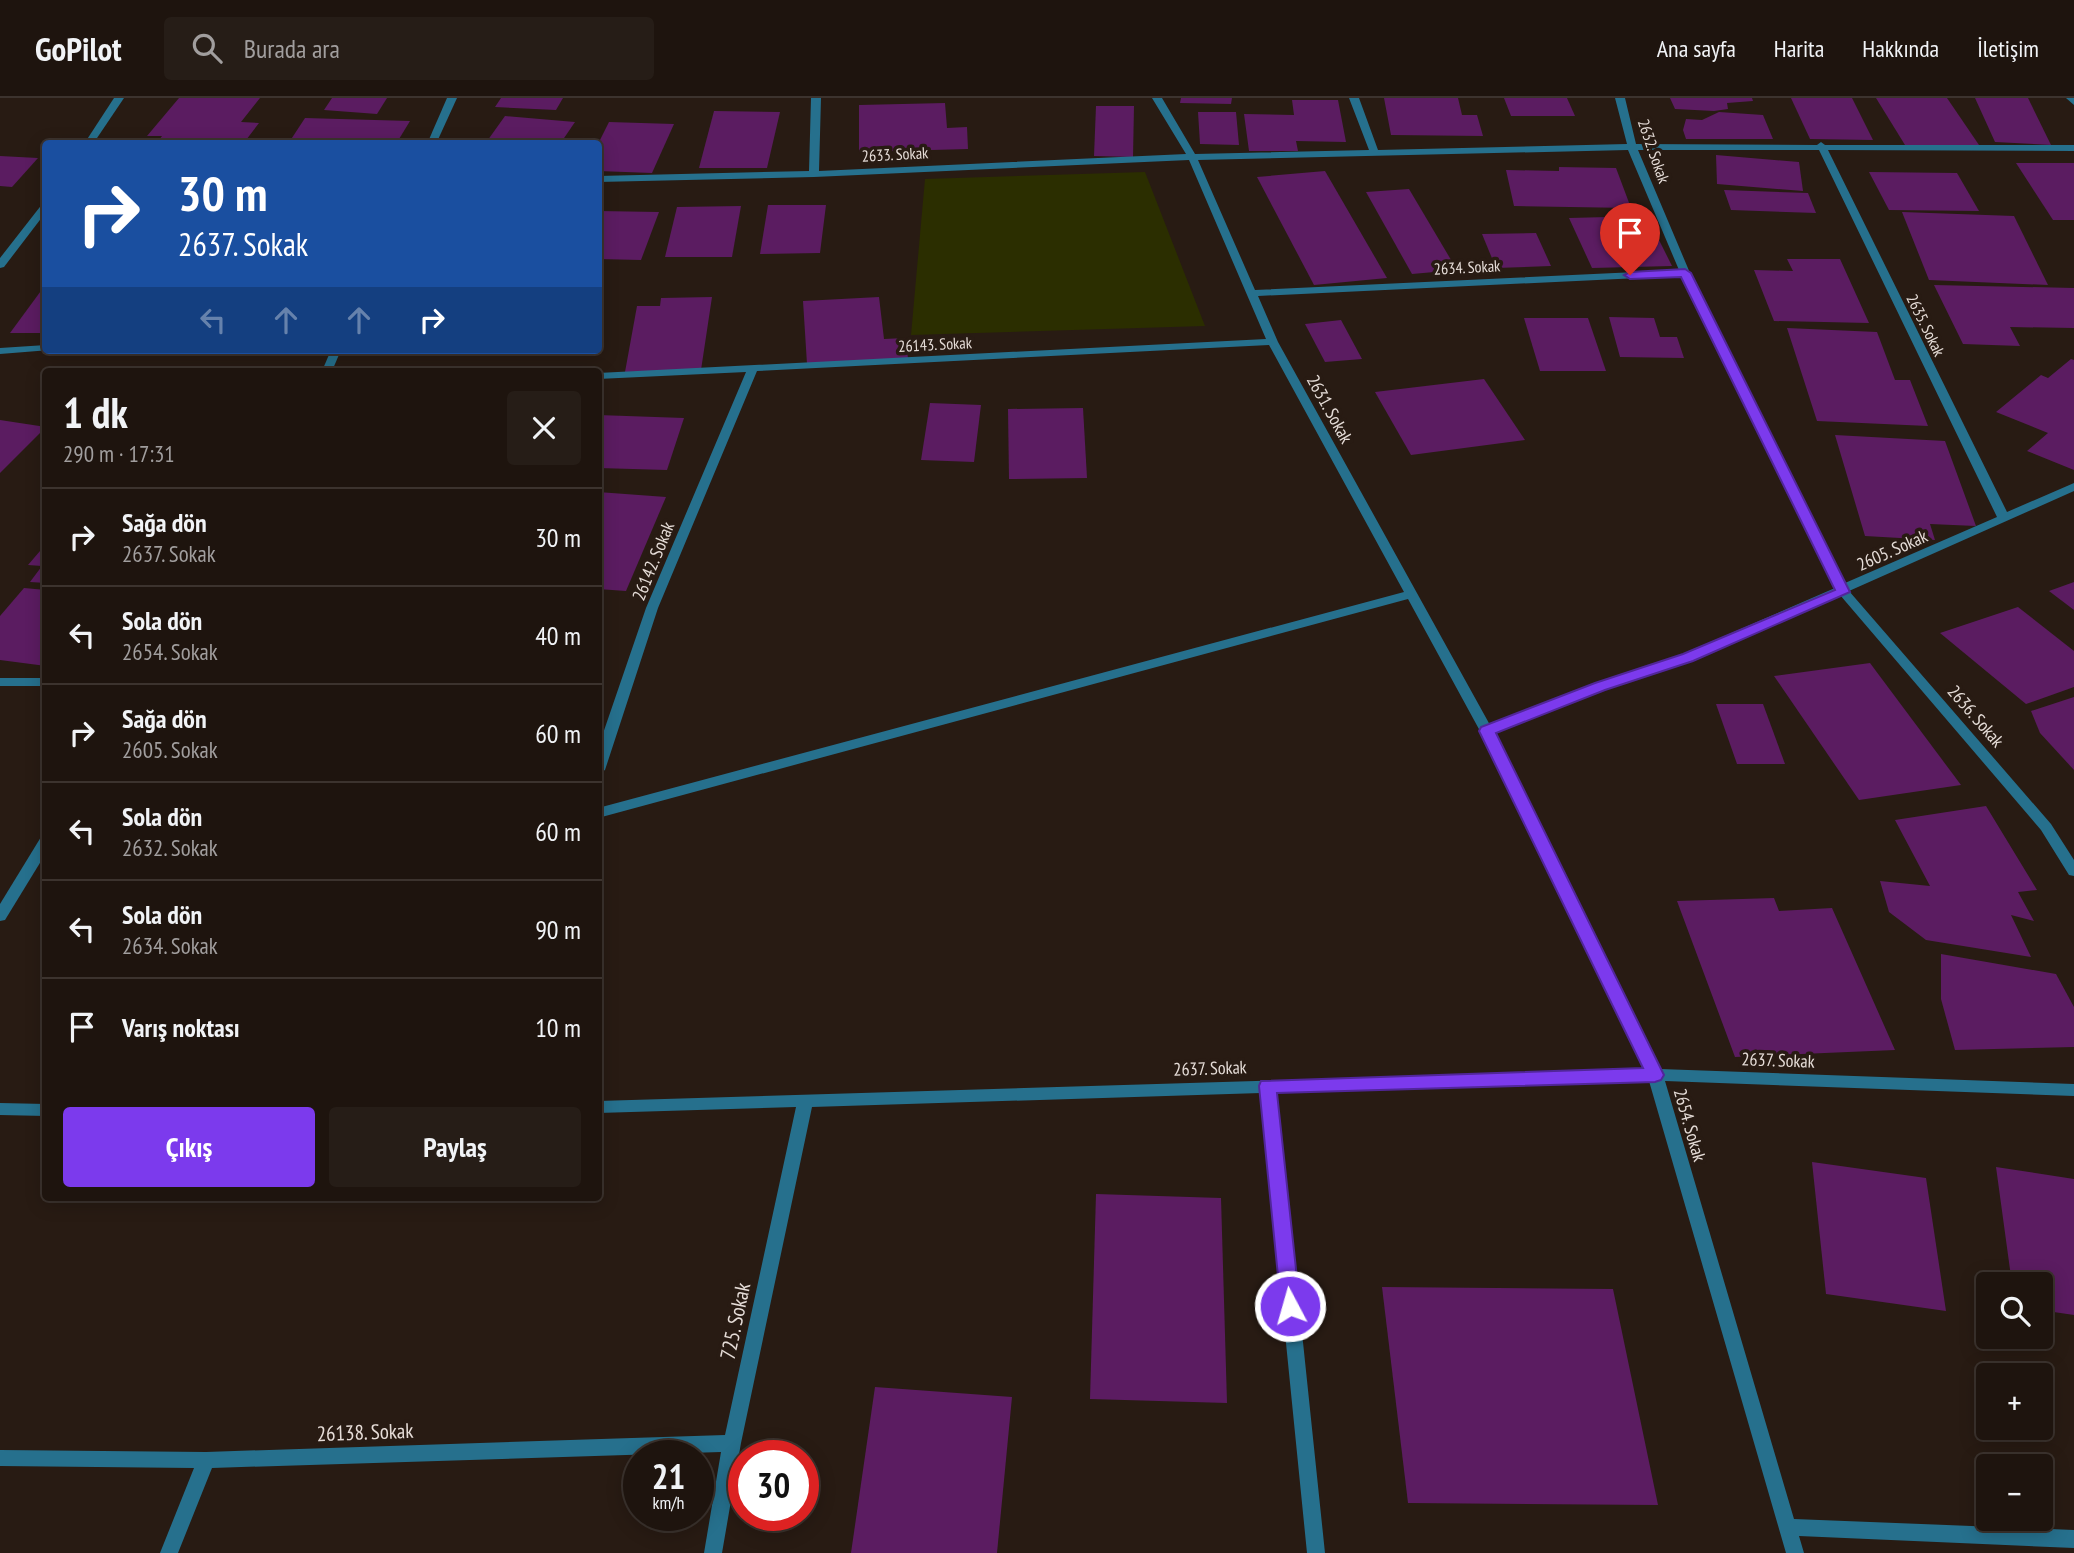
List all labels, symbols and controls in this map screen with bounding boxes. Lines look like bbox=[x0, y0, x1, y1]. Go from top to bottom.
search box bbox=[164, 17, 654, 80]
text: GoPilot bbox=[35, 27, 122, 70]
icon: search bbox=[188, 29, 226, 67]
text: Burada ara bbox=[244, 32, 340, 65]
text: Ana sayfa bbox=[1657, 33, 1736, 64]
text: Harita bbox=[1774, 33, 1824, 64]
text: Hakkında bbox=[1862, 33, 1939, 64]
text: İletişim bbox=[1977, 33, 2039, 64]
street label: 2632. Sokak bbox=[1634, 116, 1675, 186]
street label: 2633. Sokak bbox=[861, 142, 930, 166]
text: 30 m bbox=[178, 161, 267, 225]
icon: right bbox=[63, 168, 154, 259]
pin bbox=[1600, 203, 1660, 275]
icon: arrive bbox=[1611, 214, 1649, 252]
text: 2637. Sokak bbox=[178, 223, 308, 265]
street label: 2634. Sokak bbox=[1433, 255, 1502, 279]
street label: 2635. Sokak bbox=[1902, 291, 1950, 360]
icon: left bbox=[194, 301, 232, 339]
icon: ahead bbox=[267, 301, 305, 339]
icon: ahead bbox=[340, 301, 378, 339]
icon: right bbox=[413, 301, 451, 339]
street label: 26143. Sokak bbox=[898, 332, 973, 356]
street label: 2631. Sokak bbox=[1302, 371, 1358, 447]
text: 1 dk bbox=[63, 385, 128, 440]
button: close bbox=[507, 391, 581, 465]
text: 290 m · 17:31 bbox=[63, 439, 175, 468]
text: Sağa dön bbox=[122, 506, 207, 539]
icon: right bbox=[63, 518, 101, 556]
street label: 26142. Sokak bbox=[627, 518, 679, 604]
text: 30 m bbox=[535, 521, 581, 554]
street label: 2605. Sokak bbox=[1853, 524, 1931, 576]
text: 2637. Sokak bbox=[122, 539, 216, 568]
text: Sola dön bbox=[122, 604, 202, 637]
icon: left bbox=[63, 616, 101, 654]
text: 40 m bbox=[535, 619, 581, 652]
text: 2654. Sokak bbox=[122, 637, 218, 666]
street label: 2636. Sokak bbox=[1943, 680, 2009, 752]
text: Sağa dön bbox=[122, 702, 207, 735]
icon: right bbox=[63, 714, 101, 752]
text: 60 m bbox=[535, 717, 581, 750]
text: 2605. Sokak bbox=[122, 735, 218, 764]
text: Sola dön bbox=[122, 800, 202, 833]
icon: left bbox=[63, 812, 101, 850]
text: 60 m bbox=[535, 815, 581, 848]
text: 2632. Sokak bbox=[122, 833, 218, 862]
text: Sola dön bbox=[122, 898, 202, 931]
icon: left bbox=[63, 910, 101, 948]
text: 90 m bbox=[535, 913, 581, 946]
text: 2634. Sokak bbox=[122, 931, 218, 960]
icon: arrive bbox=[63, 1008, 101, 1046]
text: Varış noktası bbox=[122, 1011, 240, 1044]
text: 10 m bbox=[535, 1011, 581, 1044]
street label: 2637. Sokak bbox=[1741, 1047, 1815, 1073]
street label: 2637. Sokak bbox=[1173, 1055, 1247, 1081]
street label: 2654. Sokak bbox=[1669, 1086, 1711, 1164]
button: Çıkış bbox=[63, 1107, 315, 1187]
button: Paylaş bbox=[329, 1107, 581, 1187]
position arrow bbox=[1253, 1269, 1327, 1343]
map controls bbox=[1976, 1272, 2053, 1531]
button: search bbox=[1976, 1272, 2053, 1349]
street label: 725. Sokak bbox=[714, 1280, 756, 1362]
button: + bbox=[1976, 1363, 2053, 1440]
street label: 26138. Sokak bbox=[316, 1417, 414, 1447]
speed limit sign: 30 bbox=[728, 1440, 819, 1531]
text: 21 bbox=[652, 1453, 685, 1499]
button: − bbox=[1976, 1454, 2053, 1531]
text: km/h bbox=[653, 1491, 684, 1514]

